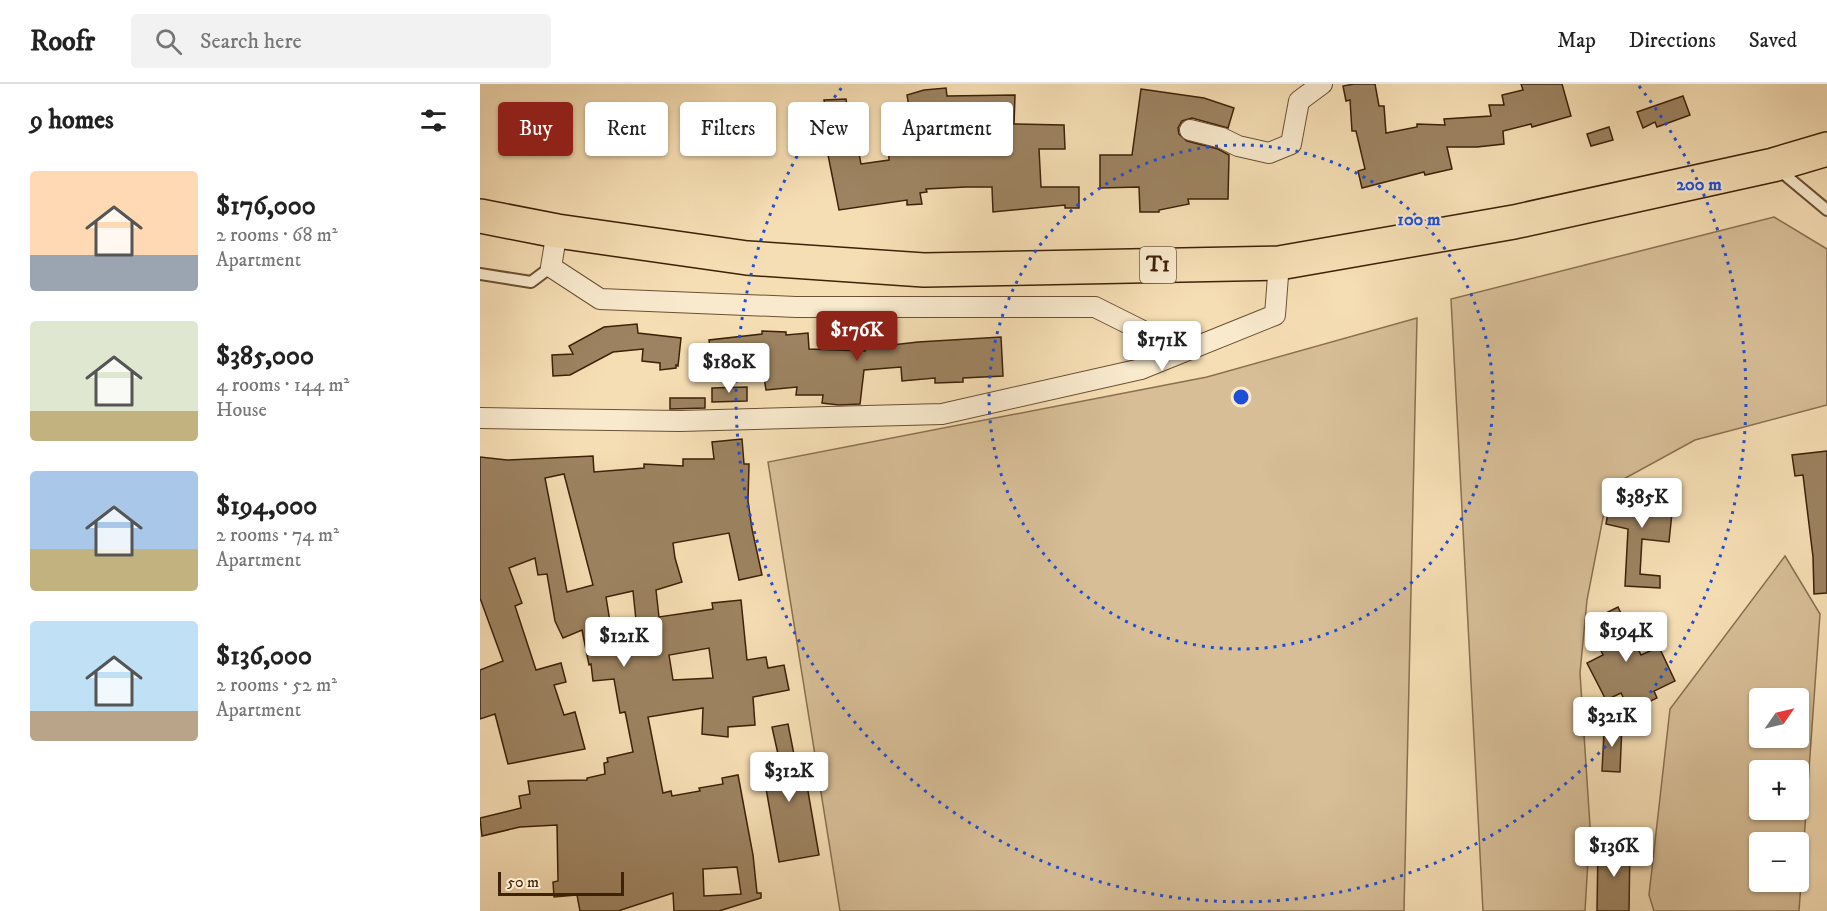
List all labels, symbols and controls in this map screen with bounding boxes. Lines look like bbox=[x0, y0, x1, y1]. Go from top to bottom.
search box bbox=[131, 14, 551, 68]
text: Roofr bbox=[30, 24, 95, 59]
icon: search bbox=[152, 25, 185, 58]
text: Search here bbox=[200, 28, 302, 55]
text: Map bbox=[1557, 28, 1596, 54]
text: Directions bbox=[1629, 28, 1716, 54]
text: Saved bbox=[1749, 28, 1797, 54]
chip: Buy bbox=[498, 102, 573, 156]
chip: Rent bbox=[585, 102, 668, 156]
chip: Filters bbox=[680, 102, 776, 156]
chip: New bbox=[788, 102, 869, 156]
chip: Apartment bbox=[881, 102, 1013, 156]
text: 9 homes bbox=[30, 104, 114, 137]
icon: filters bbox=[417, 104, 450, 137]
text: 200 m bbox=[1676, 174, 1722, 196]
text: $176,000 bbox=[216, 190, 316, 223]
icon: home bbox=[78, 195, 150, 267]
text: 100 m bbox=[1397, 209, 1441, 231]
text: 2 rooms · 68 m² bbox=[216, 223, 338, 248]
road number: T1 bbox=[1140, 247, 1176, 283]
text: Apartment bbox=[216, 248, 301, 273]
pin: $176K bbox=[815, 311, 899, 362]
text: $176K bbox=[830, 318, 884, 343]
pin: $171K bbox=[1120, 321, 1204, 372]
text: $171K bbox=[1137, 328, 1187, 353]
text: $385,000 bbox=[216, 340, 314, 373]
pin: $180K bbox=[687, 343, 771, 394]
icon: home bbox=[78, 345, 150, 417]
text: $180K bbox=[702, 350, 756, 375]
text: 4 rooms · 144 m² bbox=[216, 373, 349, 398]
centre of rings bbox=[1231, 387, 1251, 407]
text: House bbox=[216, 398, 267, 423]
pin: $385K bbox=[1600, 478, 1684, 529]
text: $385K bbox=[1616, 485, 1668, 510]
text: $194,000 bbox=[216, 490, 317, 523]
icon: home bbox=[78, 495, 150, 567]
text: 2 rooms · 74 m² bbox=[216, 523, 339, 548]
text: Apartment bbox=[216, 548, 301, 573]
pin: $194K bbox=[1584, 612, 1668, 663]
pin: $121K bbox=[582, 617, 666, 668]
text: $194K bbox=[1599, 619, 1653, 644]
text: $121K bbox=[599, 624, 649, 649]
text: $136,000 bbox=[216, 640, 312, 673]
icon: home bbox=[78, 645, 150, 717]
text: 2 rooms · 52 m² bbox=[216, 673, 337, 698]
north arrow bbox=[1749, 688, 1809, 748]
map controls bbox=[1749, 688, 1809, 892]
pin: $321K bbox=[1570, 697, 1654, 748]
text: Apartment bbox=[216, 698, 301, 723]
text: $321K bbox=[1587, 704, 1637, 729]
pin: $312K bbox=[747, 752, 831, 803]
text: $312K bbox=[764, 759, 814, 784]
button: + bbox=[1749, 760, 1809, 820]
pin: $136K bbox=[1572, 827, 1656, 878]
button: − bbox=[1749, 832, 1809, 892]
text: $136K bbox=[1589, 834, 1639, 859]
scale bar bbox=[498, 869, 624, 896]
text: 50 m bbox=[507, 872, 539, 892]

